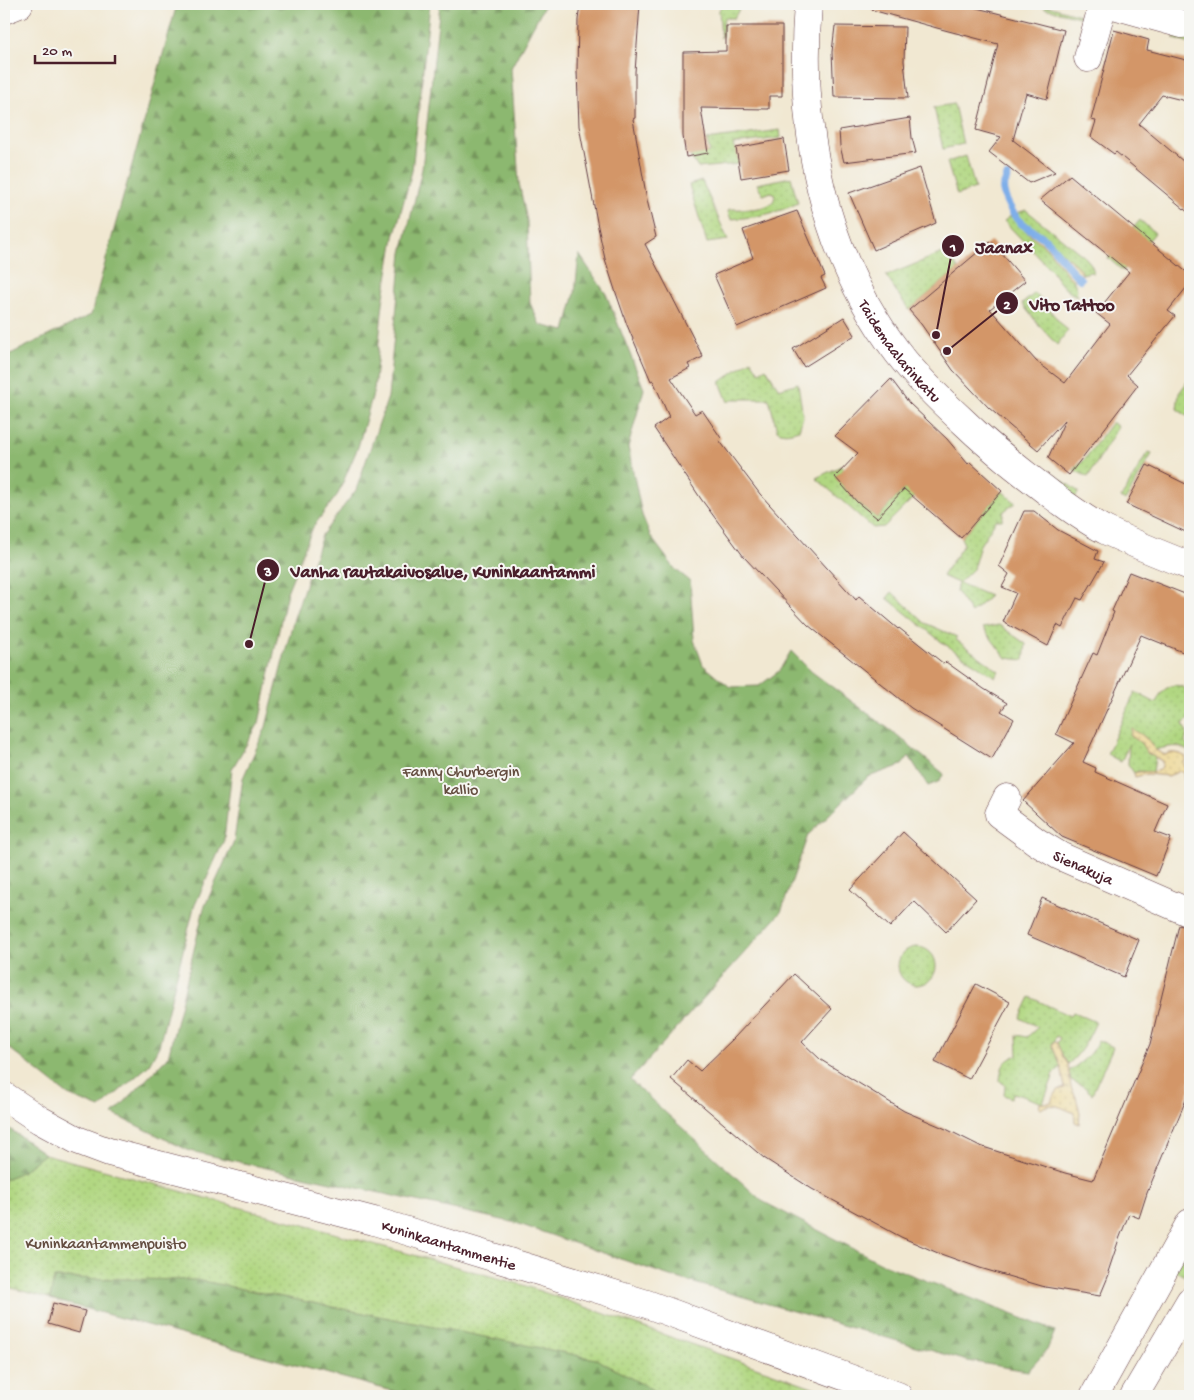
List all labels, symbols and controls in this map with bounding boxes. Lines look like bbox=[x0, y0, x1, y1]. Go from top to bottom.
scale bar bbox=[35, 32, 115, 64]
text: 20 m bbox=[42, 43, 72, 61]
callout: Jaanax bbox=[940, 230, 1043, 263]
text: 1 bbox=[949, 239, 956, 257]
text: Jaanax bbox=[974, 239, 1033, 260]
callout: Vito Tattoo bbox=[995, 287, 1125, 320]
street label: Taidemaalarinkatu bbox=[852, 296, 944, 408]
text: Vito Tattoo bbox=[1028, 296, 1115, 317]
text: 2 bbox=[1003, 297, 1011, 315]
callout: Vanha rautakaivosalue, Kuninkaantammi bbox=[256, 554, 605, 587]
text: Vanha rautakaivosalue, Kuninkaantammi bbox=[290, 563, 595, 584]
text: 3 bbox=[263, 564, 272, 582]
park label: Fanny Churbergin kallio bbox=[402, 764, 520, 801]
street label: Sienakuja bbox=[1048, 848, 1116, 892]
street label: Kuninkaantammentie bbox=[379, 1218, 519, 1277]
park label: Kuninkaantammenpuisto bbox=[25, 1236, 187, 1255]

